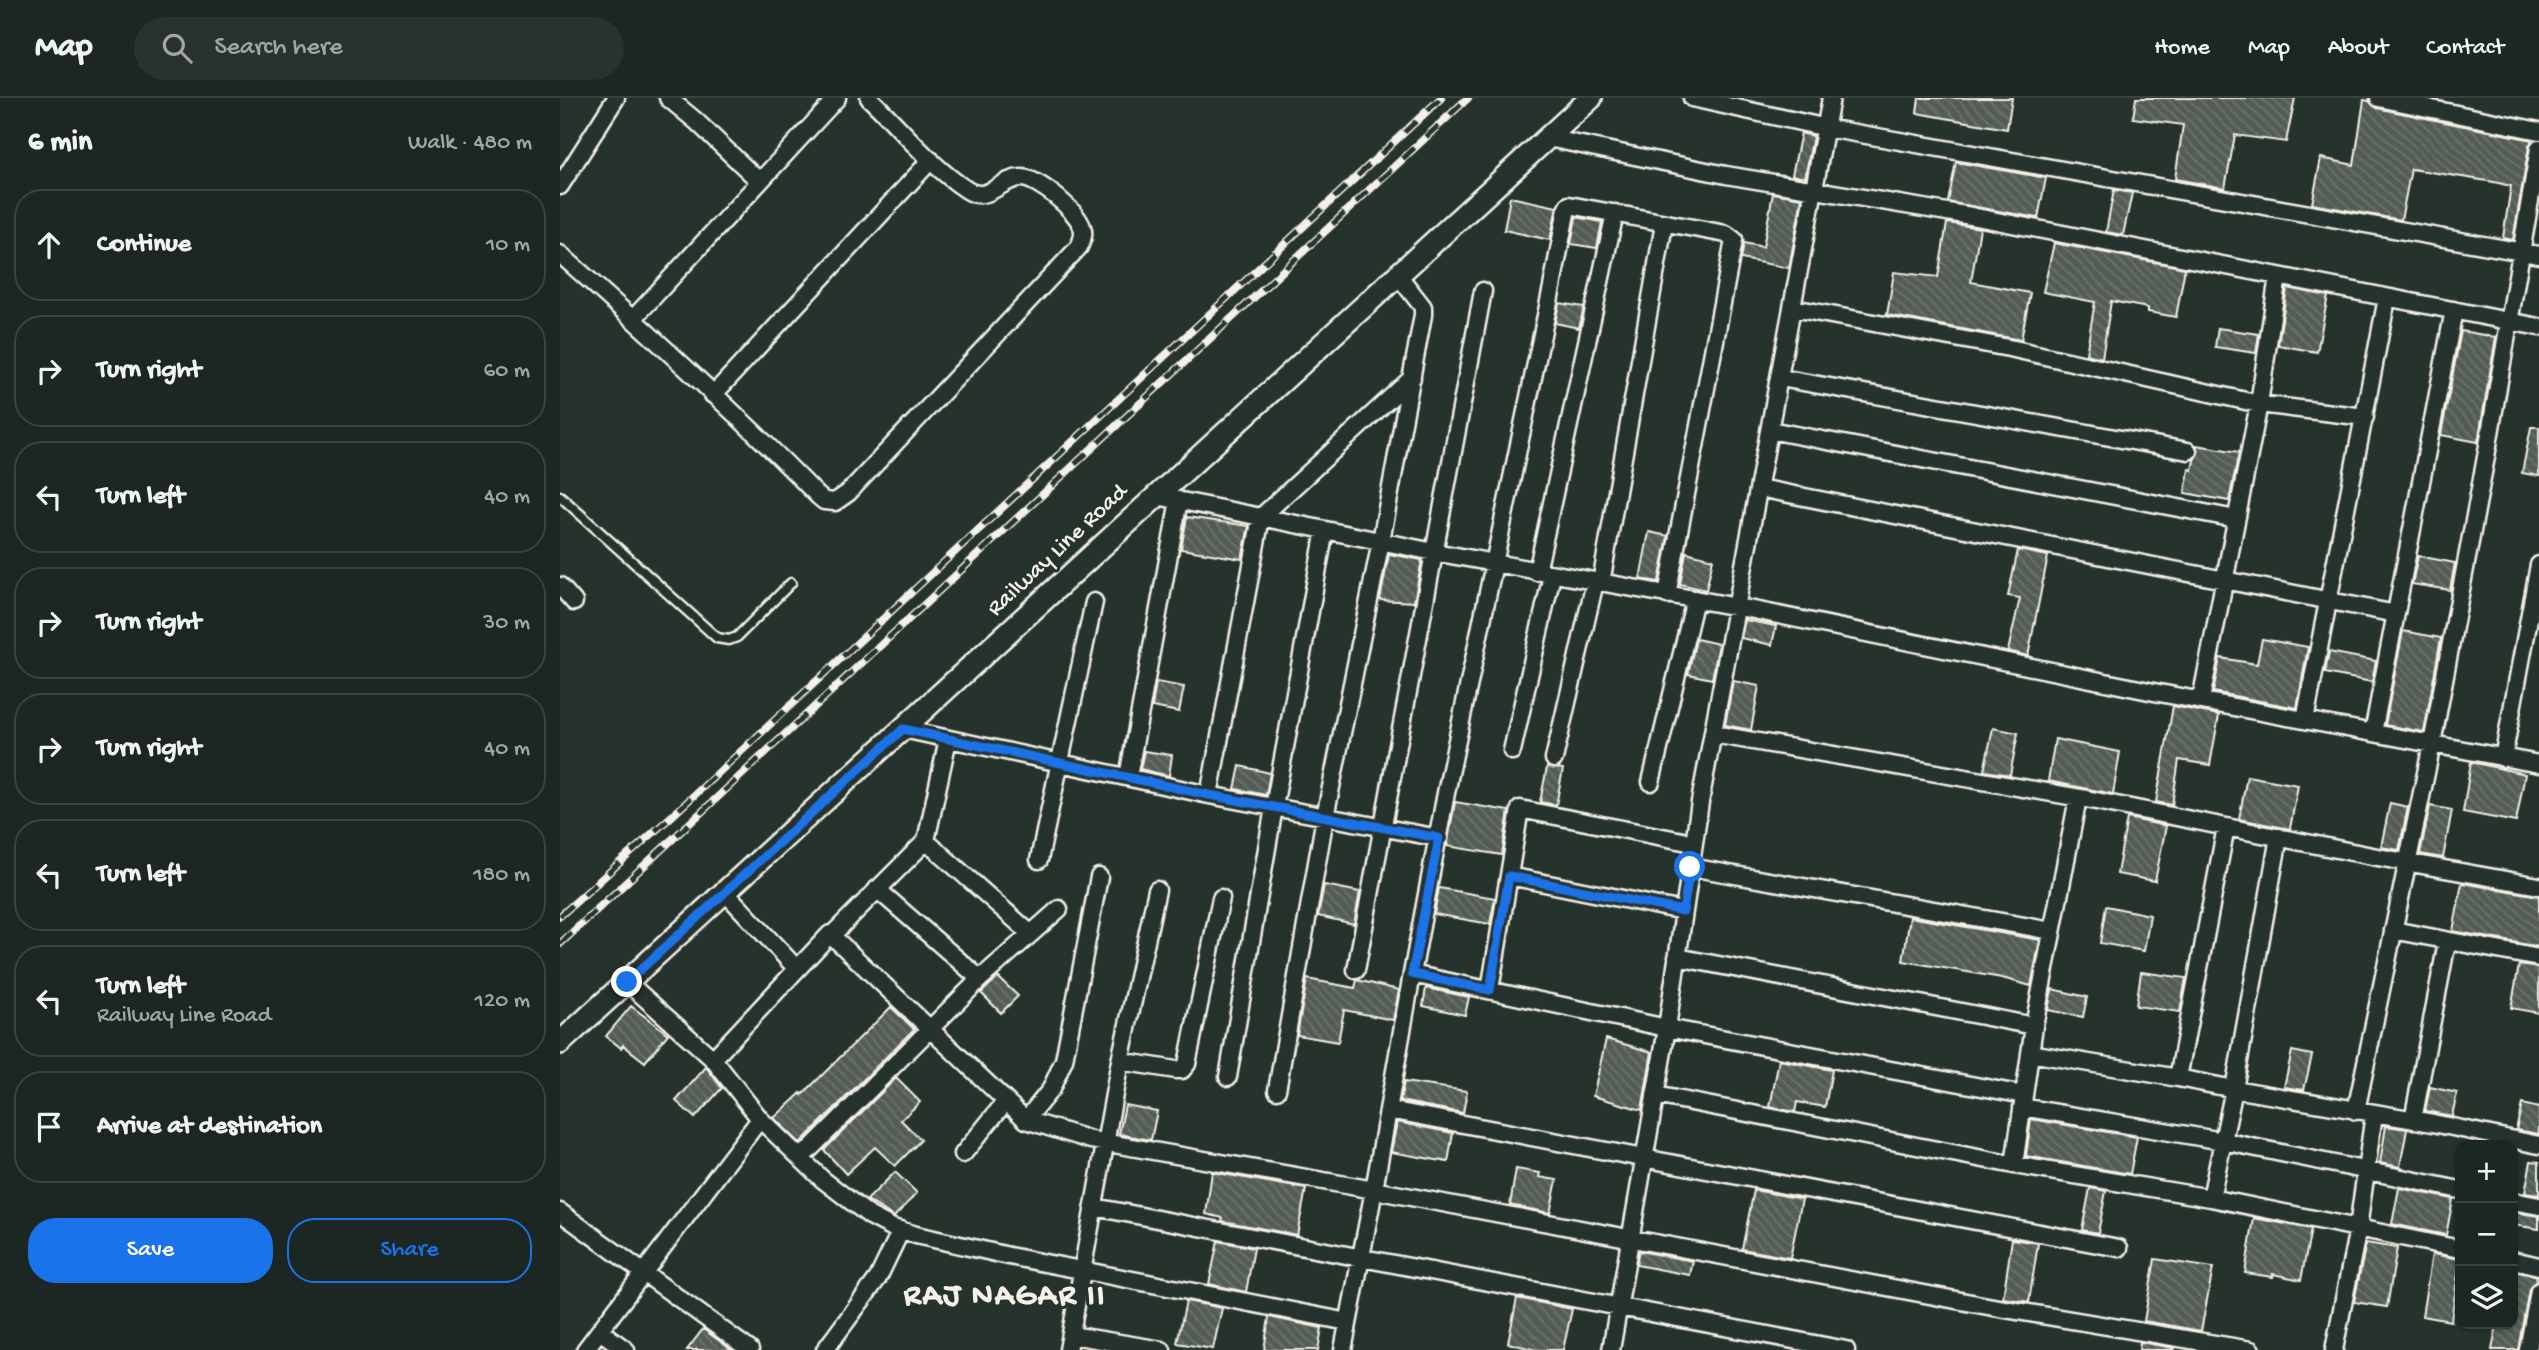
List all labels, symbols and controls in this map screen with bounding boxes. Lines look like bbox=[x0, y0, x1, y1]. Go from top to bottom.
search box bbox=[134, 17, 624, 80]
text: Map bbox=[35, 29, 92, 67]
icon: search bbox=[158, 29, 196, 67]
text: Search here bbox=[214, 33, 343, 64]
text: Home bbox=[2154, 34, 2210, 63]
text: Map bbox=[2248, 34, 2290, 63]
text: About bbox=[2328, 34, 2388, 63]
text: Contact bbox=[2426, 34, 2504, 63]
text: 6 min bbox=[28, 126, 92, 161]
text: Walk · 480 m bbox=[408, 130, 532, 157]
icon: ahead bbox=[30, 226, 68, 264]
text: Continue bbox=[97, 230, 191, 261]
text: 10 m bbox=[486, 232, 530, 259]
icon: right bbox=[30, 352, 68, 390]
text: Turn right bbox=[97, 356, 201, 387]
text: 60 m bbox=[484, 358, 530, 385]
street label: Railway Line Road bbox=[982, 477, 1136, 624]
icon: left bbox=[30, 478, 68, 516]
text: Turn left bbox=[97, 482, 185, 513]
text: 40 m bbox=[484, 484, 530, 511]
icon: right bbox=[30, 604, 68, 642]
text: Turn right bbox=[97, 608, 201, 639]
text: 30 m bbox=[483, 610, 530, 637]
icon: right bbox=[30, 730, 68, 768]
text: Turn right bbox=[97, 734, 201, 765]
text: 40 m bbox=[484, 736, 530, 763]
route start bbox=[1674, 851, 1705, 882]
icon: left bbox=[30, 856, 68, 894]
text: Turn left bbox=[97, 860, 185, 891]
text: 180 m bbox=[473, 862, 530, 889]
route end bbox=[611, 966, 642, 997]
text: Turn left bbox=[97, 972, 185, 1003]
icon: left bbox=[30, 982, 68, 1020]
text: 120 m bbox=[475, 988, 530, 1015]
text: Railway Line Road bbox=[97, 1003, 271, 1030]
icon: arrive bbox=[30, 1108, 68, 1146]
text: Arrive at destination bbox=[97, 1112, 322, 1143]
map controls bbox=[2455, 1140, 2518, 1329]
button: + bbox=[2455, 1140, 2518, 1203]
button: − bbox=[2455, 1203, 2518, 1266]
button: Save bbox=[28, 1218, 273, 1283]
button: Share bbox=[287, 1218, 532, 1283]
button: layers bbox=[2455, 1266, 2518, 1329]
district label: RAJ NAGAR II bbox=[903, 1278, 1106, 1316]

